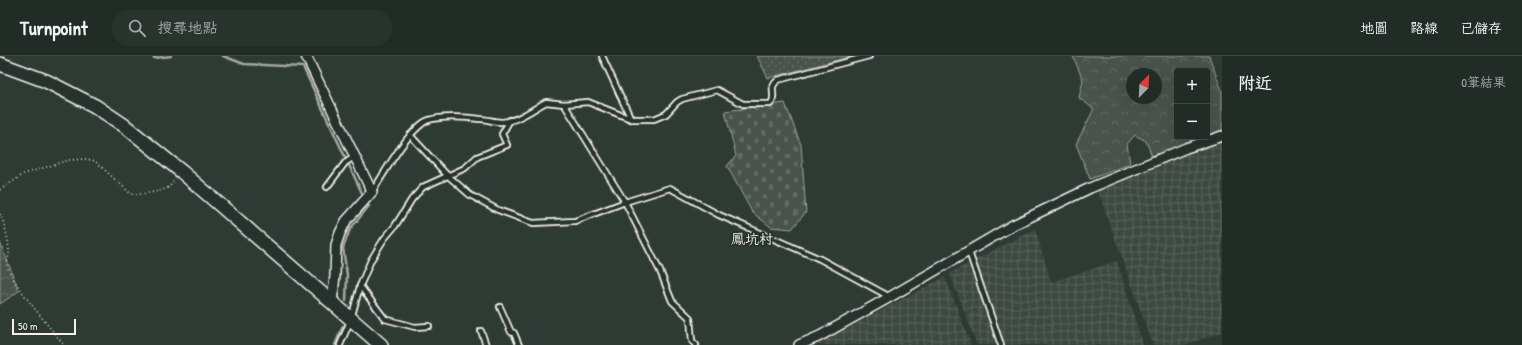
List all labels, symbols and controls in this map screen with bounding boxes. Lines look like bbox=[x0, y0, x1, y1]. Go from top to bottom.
search box bbox=[112, 10, 392, 46]
text: Turnpoint bbox=[20, 15, 88, 41]
icon: search bbox=[126, 17, 148, 39]
text: 搜尋地點 bbox=[158, 17, 218, 38]
text: 地圖 bbox=[1360, 18, 1388, 37]
text: 路線 bbox=[1410, 18, 1438, 37]
text: 已儲存 bbox=[1460, 18, 1502, 37]
north arrow bbox=[1126, 68, 1162, 104]
map controls bbox=[1174, 68, 1210, 140]
button: + bbox=[1174, 68, 1210, 104]
text: 附近 bbox=[1238, 71, 1272, 94]
text: 0筆結果 bbox=[1461, 73, 1506, 91]
button: − bbox=[1174, 104, 1210, 140]
district label: 鳳坑村 bbox=[731, 229, 773, 248]
scale bar bbox=[12, 317, 76, 336]
text: 50 m bbox=[18, 319, 38, 333]

